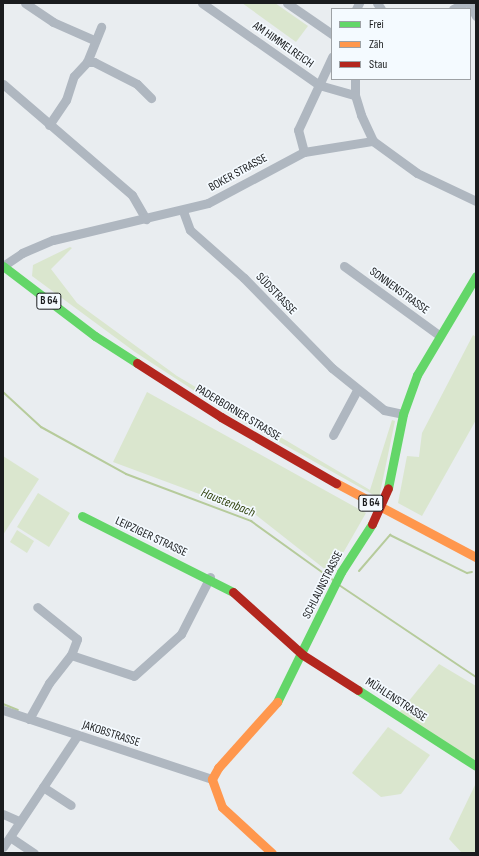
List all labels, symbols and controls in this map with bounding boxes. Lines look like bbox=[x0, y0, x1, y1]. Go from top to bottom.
legend bbox=[331, 8, 471, 80]
text: Frei bbox=[369, 17, 384, 32]
street label: AM HIMMELREICH bbox=[250, 19, 316, 71]
text: Zäh bbox=[369, 37, 384, 52]
text: Stau bbox=[369, 57, 387, 72]
street label: BOKER STRASSE bbox=[206, 151, 270, 195]
street label: SONNENSTRASSE bbox=[367, 265, 431, 317]
street label: SÜDSTRASSE bbox=[253, 270, 299, 318]
road number: B 64 bbox=[36, 292, 62, 310]
street label: PADERBORNER STRASSE bbox=[193, 382, 283, 444]
water label: Haustenbach bbox=[199, 485, 257, 521]
road number: B 64 bbox=[358, 494, 384, 512]
street label: LEIPZIGER STRASSE bbox=[113, 514, 189, 560]
street label: SCHLAUNSTRASSE bbox=[300, 549, 346, 621]
street label: MÜHLENSTRASSE bbox=[363, 675, 429, 725]
street label: JAKOBSTRASSE bbox=[80, 718, 142, 750]

